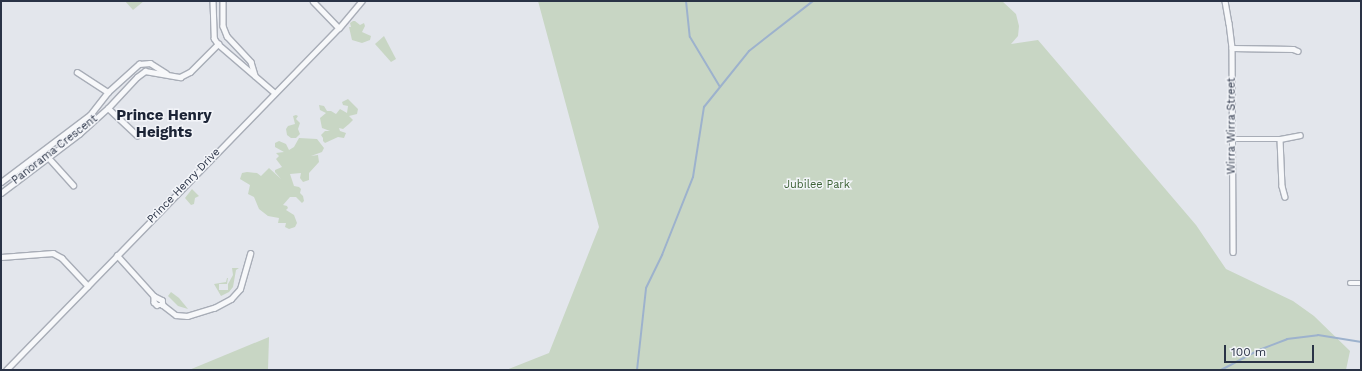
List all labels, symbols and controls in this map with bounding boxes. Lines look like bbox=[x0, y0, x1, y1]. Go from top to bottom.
street label: Wirra Wirra Street bbox=[1225, 77, 1239, 175]
district label: Prince Henry Heights bbox=[116, 106, 212, 141]
street label: Panorama Crescent bbox=[9, 112, 101, 188]
street label: Prince Henry Drive bbox=[145, 146, 223, 226]
park label: Jubilee Park bbox=[784, 178, 850, 192]
scale bar bbox=[1226, 337, 1316, 363]
text: 100 m bbox=[1231, 345, 1266, 359]

